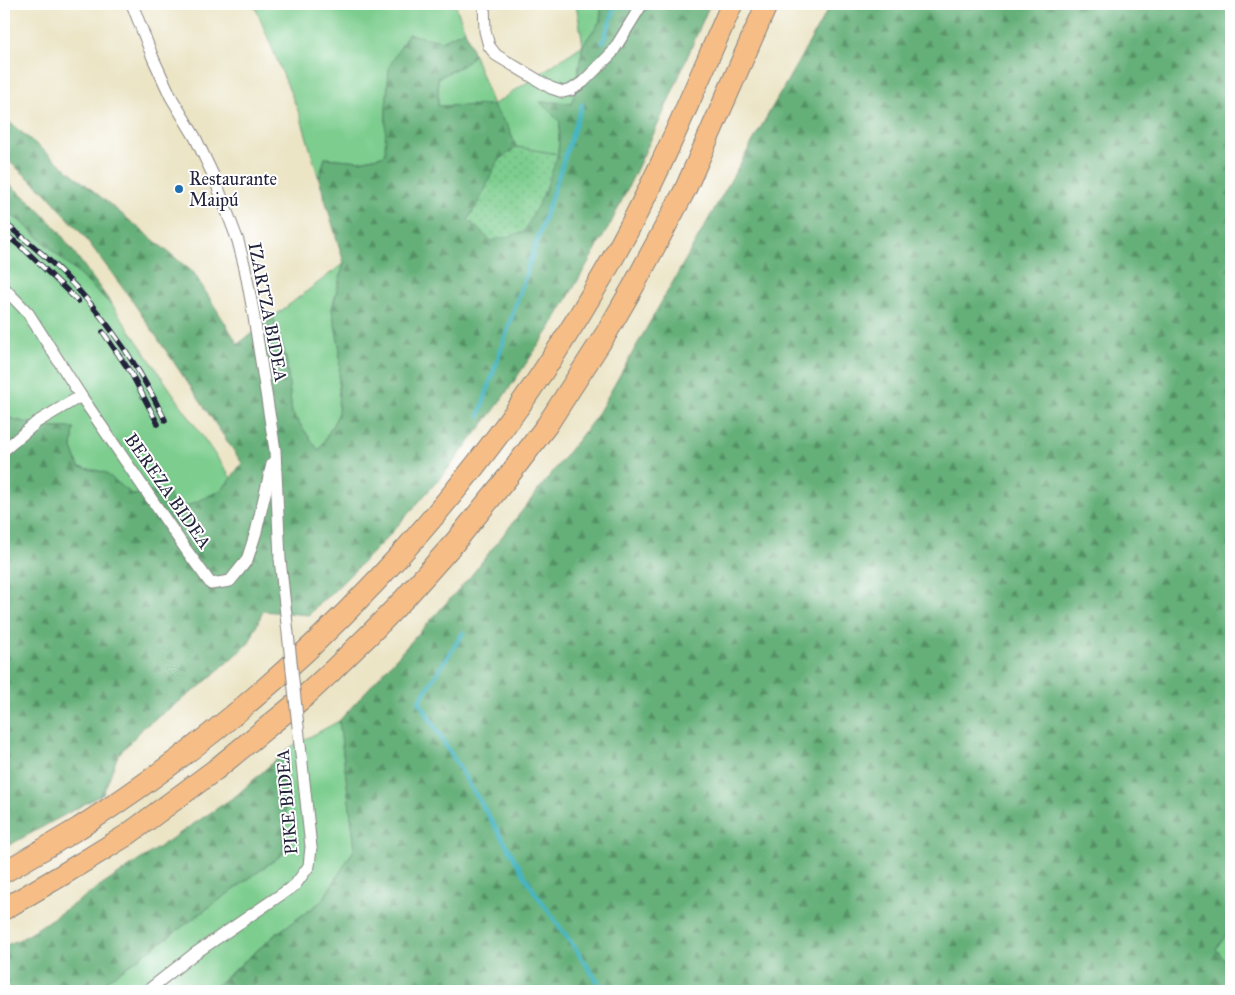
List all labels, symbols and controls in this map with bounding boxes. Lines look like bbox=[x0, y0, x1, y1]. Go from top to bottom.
place label: Restaurante Maipú bbox=[189, 168, 277, 211]
marker: Restaurante Maipú bbox=[173, 183, 185, 195]
street label: IZARTZA BIDEA bbox=[244, 240, 292, 384]
street label: BEREZA BIDEA bbox=[120, 429, 216, 553]
street label: PIKE BIDEA bbox=[271, 748, 303, 856]

